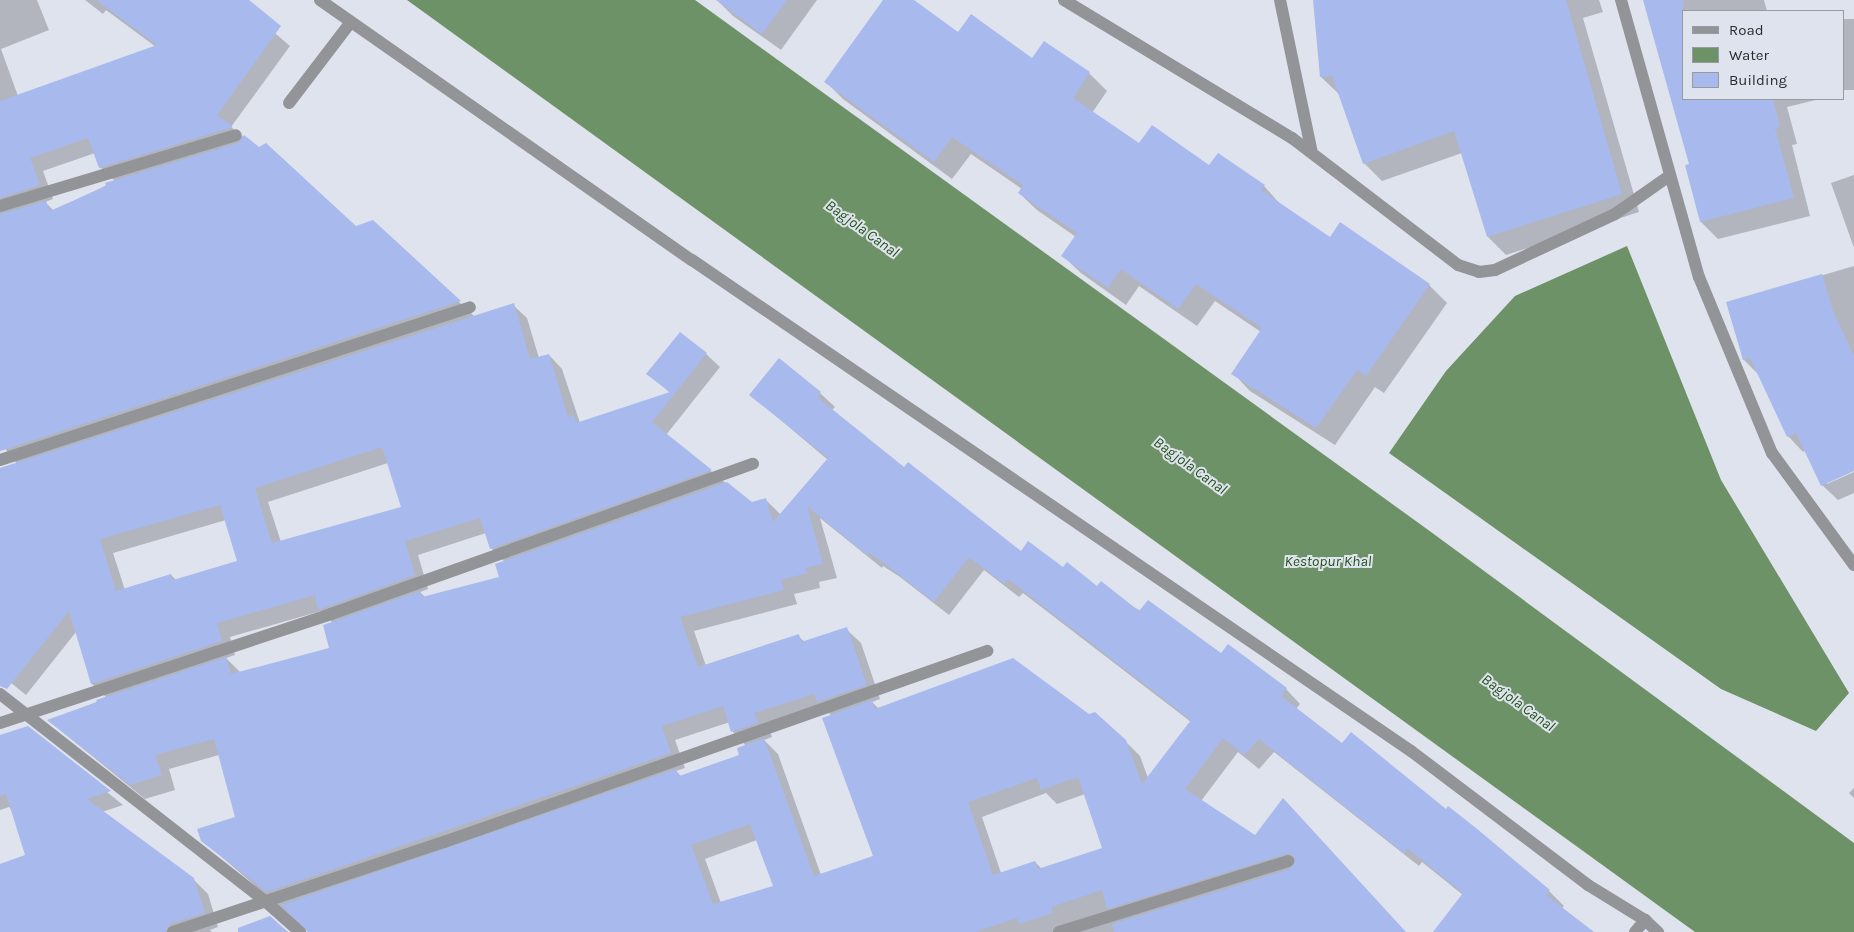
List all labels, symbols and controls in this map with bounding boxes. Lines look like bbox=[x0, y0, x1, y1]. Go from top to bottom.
legend bbox=[1682, 10, 1844, 100]
text: Road bbox=[1729, 21, 1764, 39]
text: Water bbox=[1729, 46, 1769, 64]
text: Building bbox=[1729, 71, 1787, 89]
water label: Bagjola Canal bbox=[822, 196, 902, 262]
water label: Bagjola Canal bbox=[1150, 433, 1230, 499]
water label: Kestopur Khal bbox=[1285, 553, 1371, 571]
water label: Bagjola Canal bbox=[1478, 670, 1558, 736]

